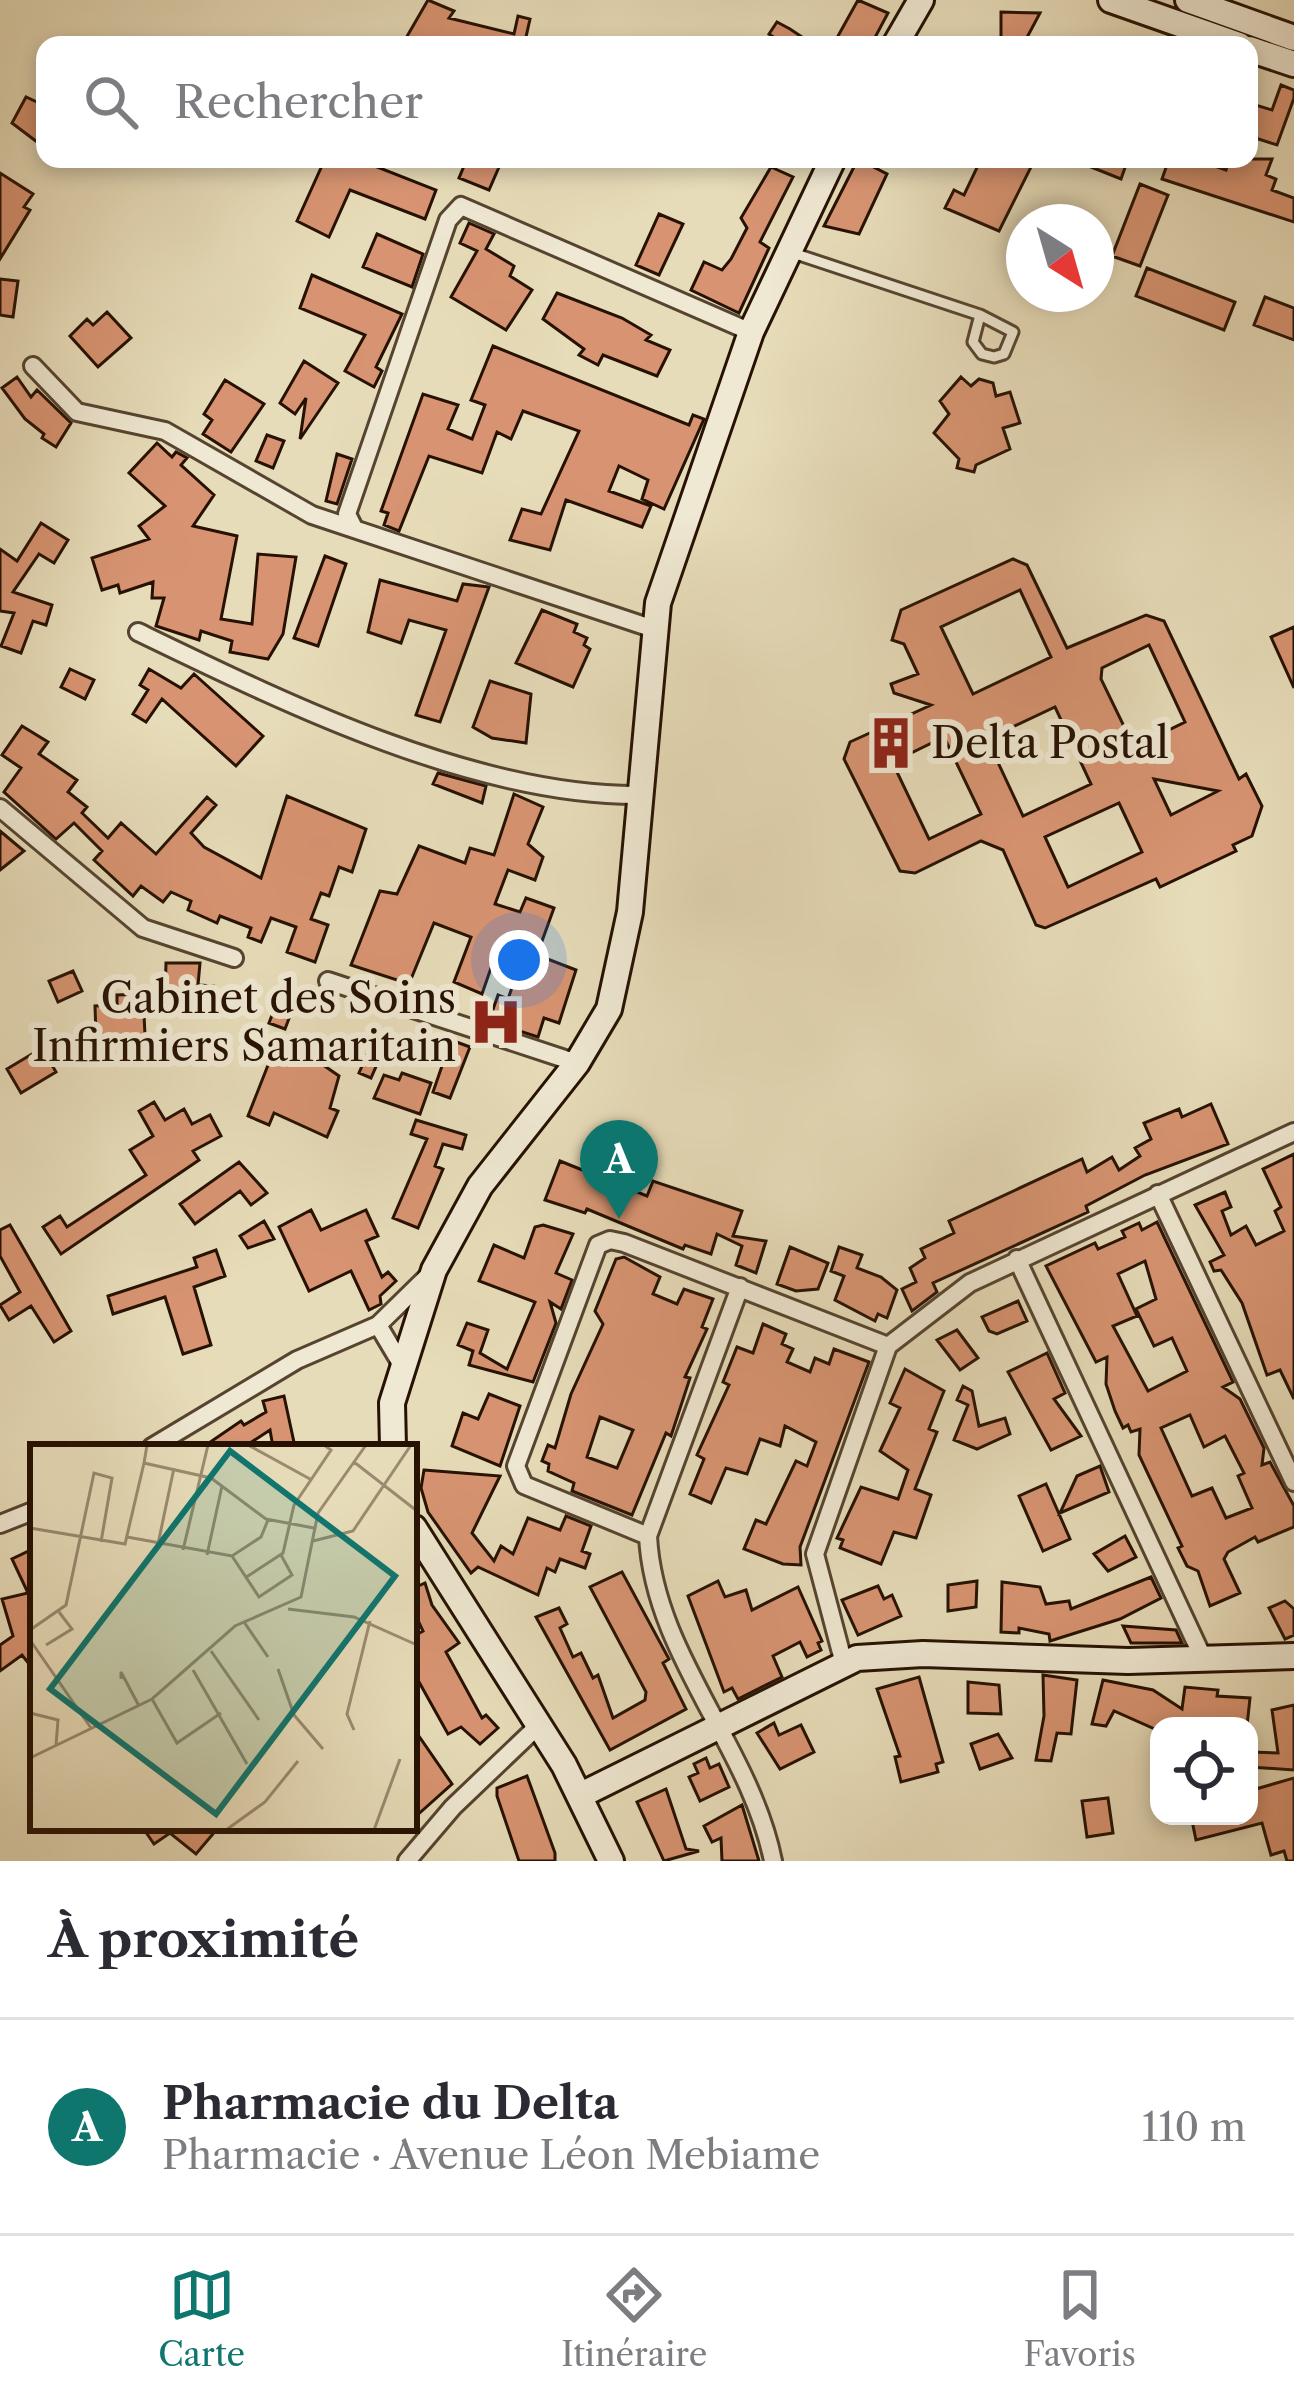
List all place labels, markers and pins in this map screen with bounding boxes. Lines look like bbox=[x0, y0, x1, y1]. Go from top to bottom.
building icon: Delta Postal bbox=[862, 714, 920, 772]
place label: Delta Postal bbox=[931, 717, 1169, 769]
place label: Cabinet des Soins Infirmiers Samaritain bbox=[32, 972, 456, 1072]
hospital icon: Cabinet des Soins Infirmiers Samaritain bbox=[467, 993, 525, 1051]
pin: A bbox=[580, 1120, 658, 1219]

